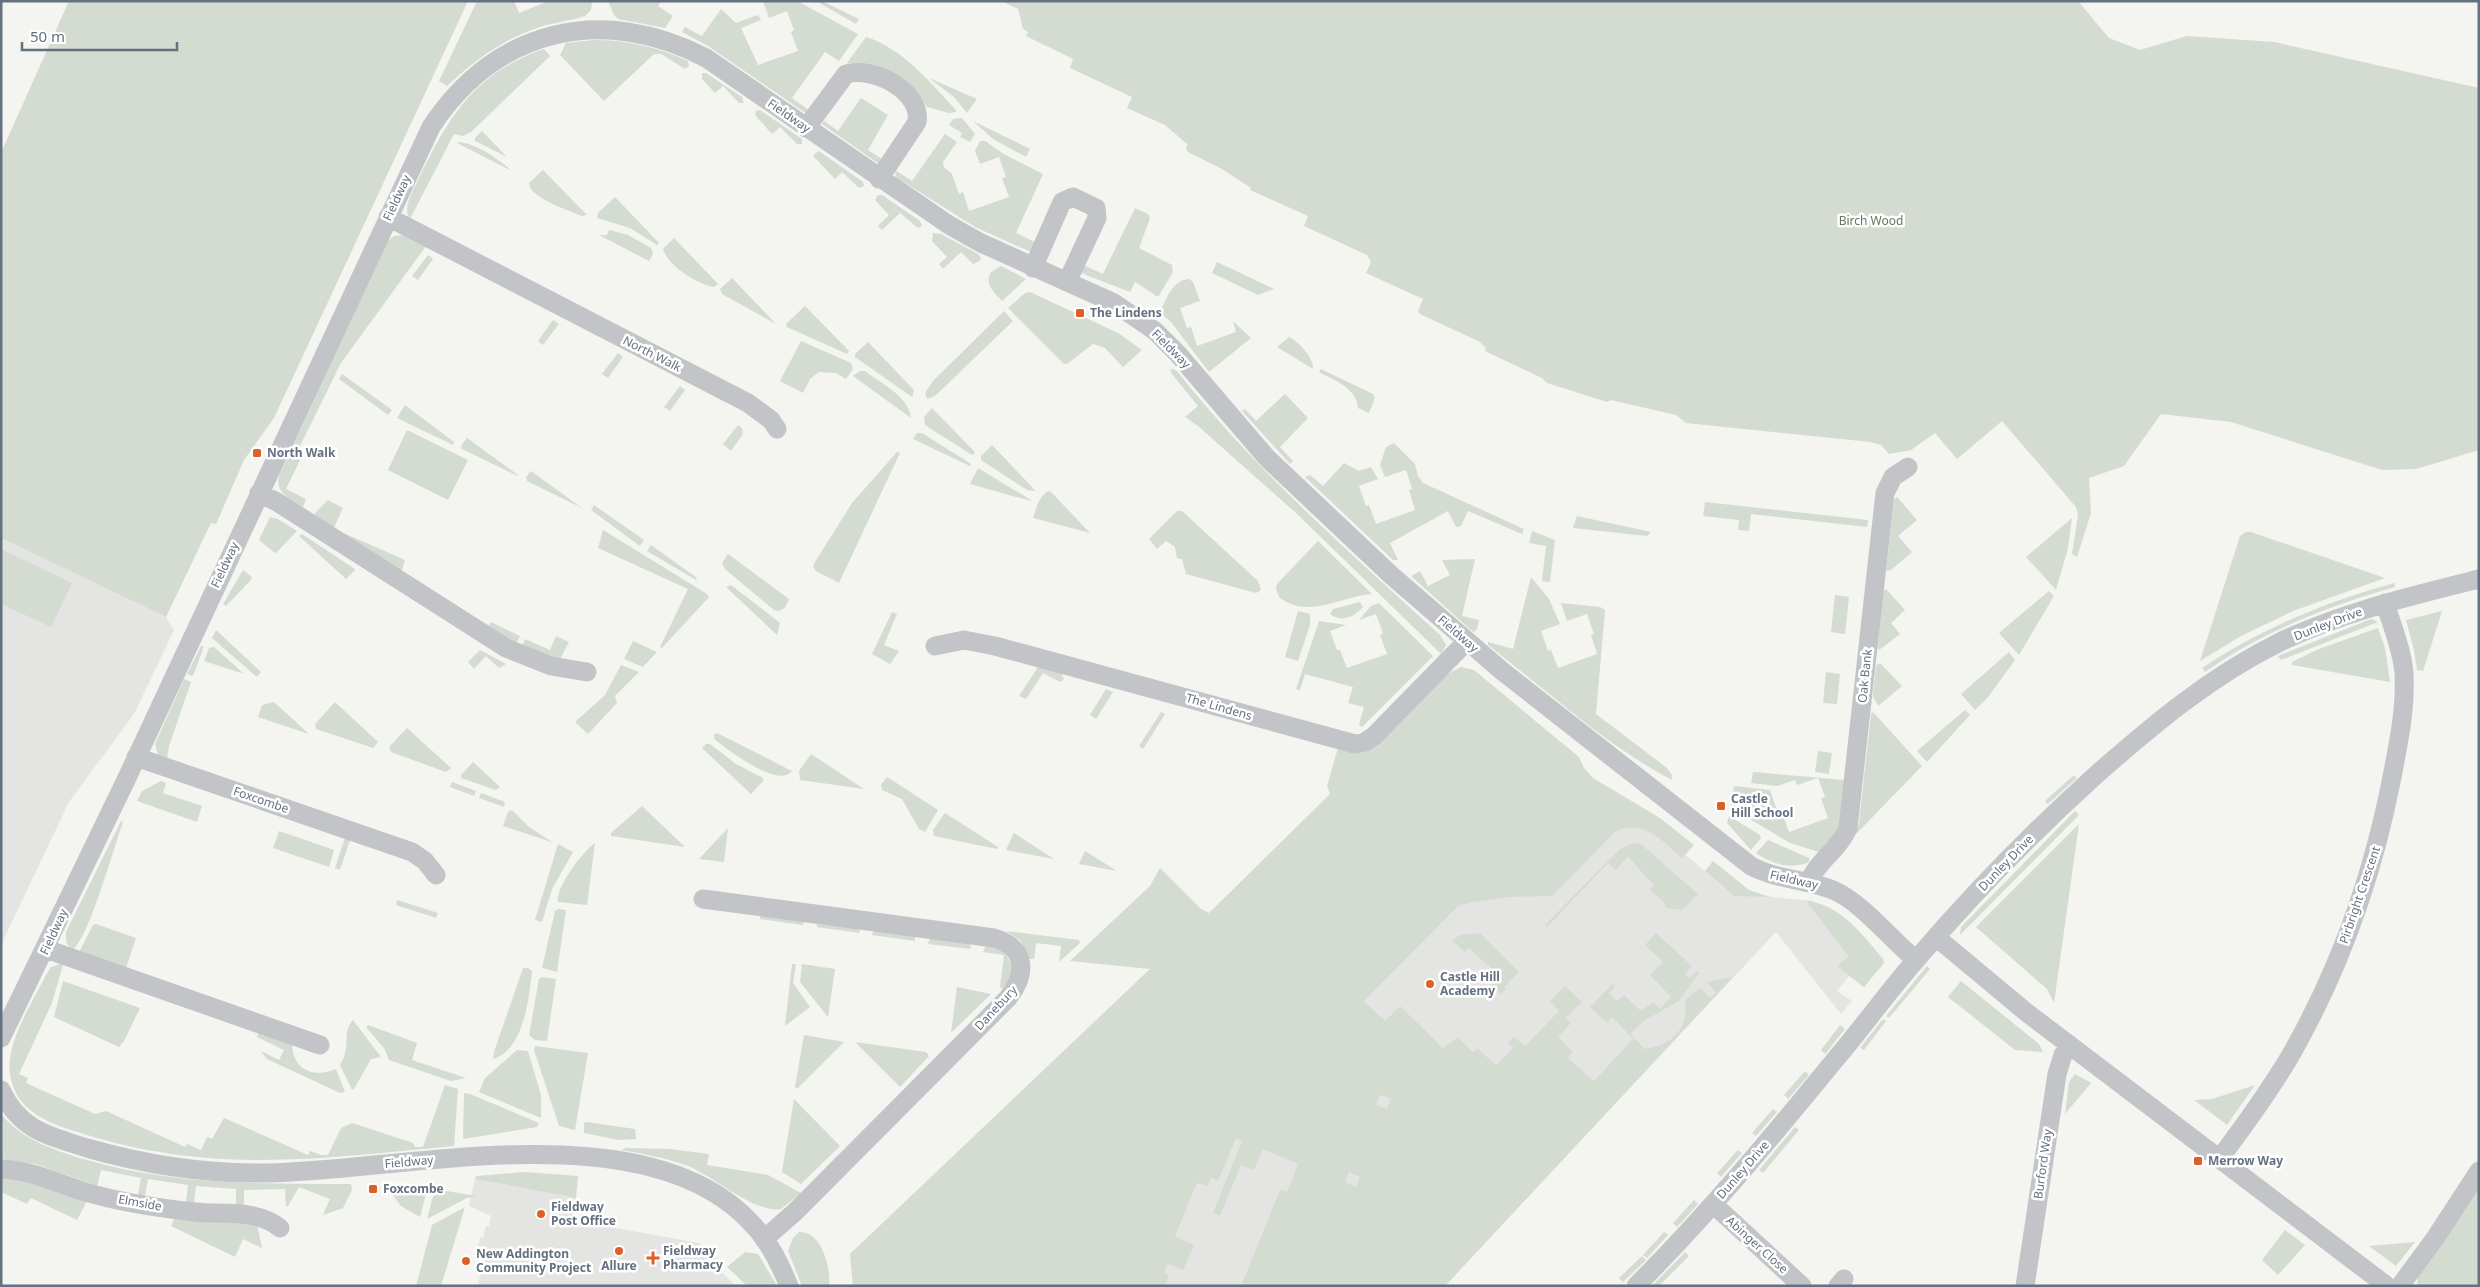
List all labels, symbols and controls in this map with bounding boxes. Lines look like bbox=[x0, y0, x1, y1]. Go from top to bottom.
scale bar bbox=[22, 20, 178, 52]
text: 50 m bbox=[30, 26, 65, 46]
street label: Fieldway bbox=[764, 95, 815, 137]
street label: Fieldway bbox=[379, 171, 415, 224]
park label: Birch Wood bbox=[1839, 212, 1903, 229]
place label: The Lindens bbox=[1090, 304, 1162, 321]
marker: The Lindens bbox=[1074, 307, 1086, 319]
street label: Fieldway bbox=[1148, 325, 1195, 373]
street label: North Walk bbox=[620, 332, 685, 376]
place label: North Walk bbox=[267, 444, 336, 461]
marker: North Walk bbox=[251, 447, 263, 459]
street label: Fieldway bbox=[207, 538, 243, 591]
street label: Dunley Drive bbox=[2291, 603, 2365, 644]
street label: Fieldway bbox=[1434, 611, 1483, 657]
street label: Oak Bank bbox=[1853, 648, 1876, 704]
street label: The Lindens bbox=[1184, 689, 1254, 724]
street label: Foxcombe bbox=[231, 782, 291, 817]
place label: Castle Hill School bbox=[1731, 790, 1793, 821]
marker: Castle Hill School bbox=[1715, 800, 1727, 812]
street label: Dunley Drive bbox=[1974, 831, 2037, 895]
street label: Pirbright Crescent bbox=[2335, 843, 2384, 946]
street label: Fieldway bbox=[1768, 866, 1821, 893]
street label: Fieldway bbox=[36, 905, 72, 958]
place label: Castle Hill Academy bbox=[1440, 968, 1500, 999]
marker: Castle Hill Academy bbox=[1424, 978, 1436, 990]
street label: Danebury bbox=[970, 981, 1021, 1034]
street label: Burford Way bbox=[2029, 1127, 2056, 1200]
street label: Dunley Drive bbox=[1713, 1137, 1773, 1202]
street label: Fieldway bbox=[384, 1151, 435, 1172]
place label: Merrow Way bbox=[2208, 1152, 2283, 1169]
marker: Merrow Way bbox=[2192, 1155, 2204, 1167]
place label: Foxcombe bbox=[383, 1180, 444, 1197]
marker: Foxcombe bbox=[367, 1183, 379, 1195]
street label: Elmside bbox=[117, 1190, 163, 1215]
place label: Fieldway Post Office bbox=[551, 1198, 616, 1229]
marker: Fieldway Post Office bbox=[535, 1208, 547, 1220]
street label: Abinger Close bbox=[1723, 1212, 1792, 1277]
place label: Fieldway Pharmacy bbox=[663, 1242, 723, 1273]
place label: New Addington Community Project bbox=[476, 1245, 591, 1276]
marker: Allure bbox=[613, 1245, 625, 1257]
marker: Fieldway Pharmacy bbox=[647, 1252, 659, 1264]
marker: New Addington Community Project bbox=[460, 1255, 472, 1267]
place label: Allure bbox=[601, 1257, 637, 1274]

